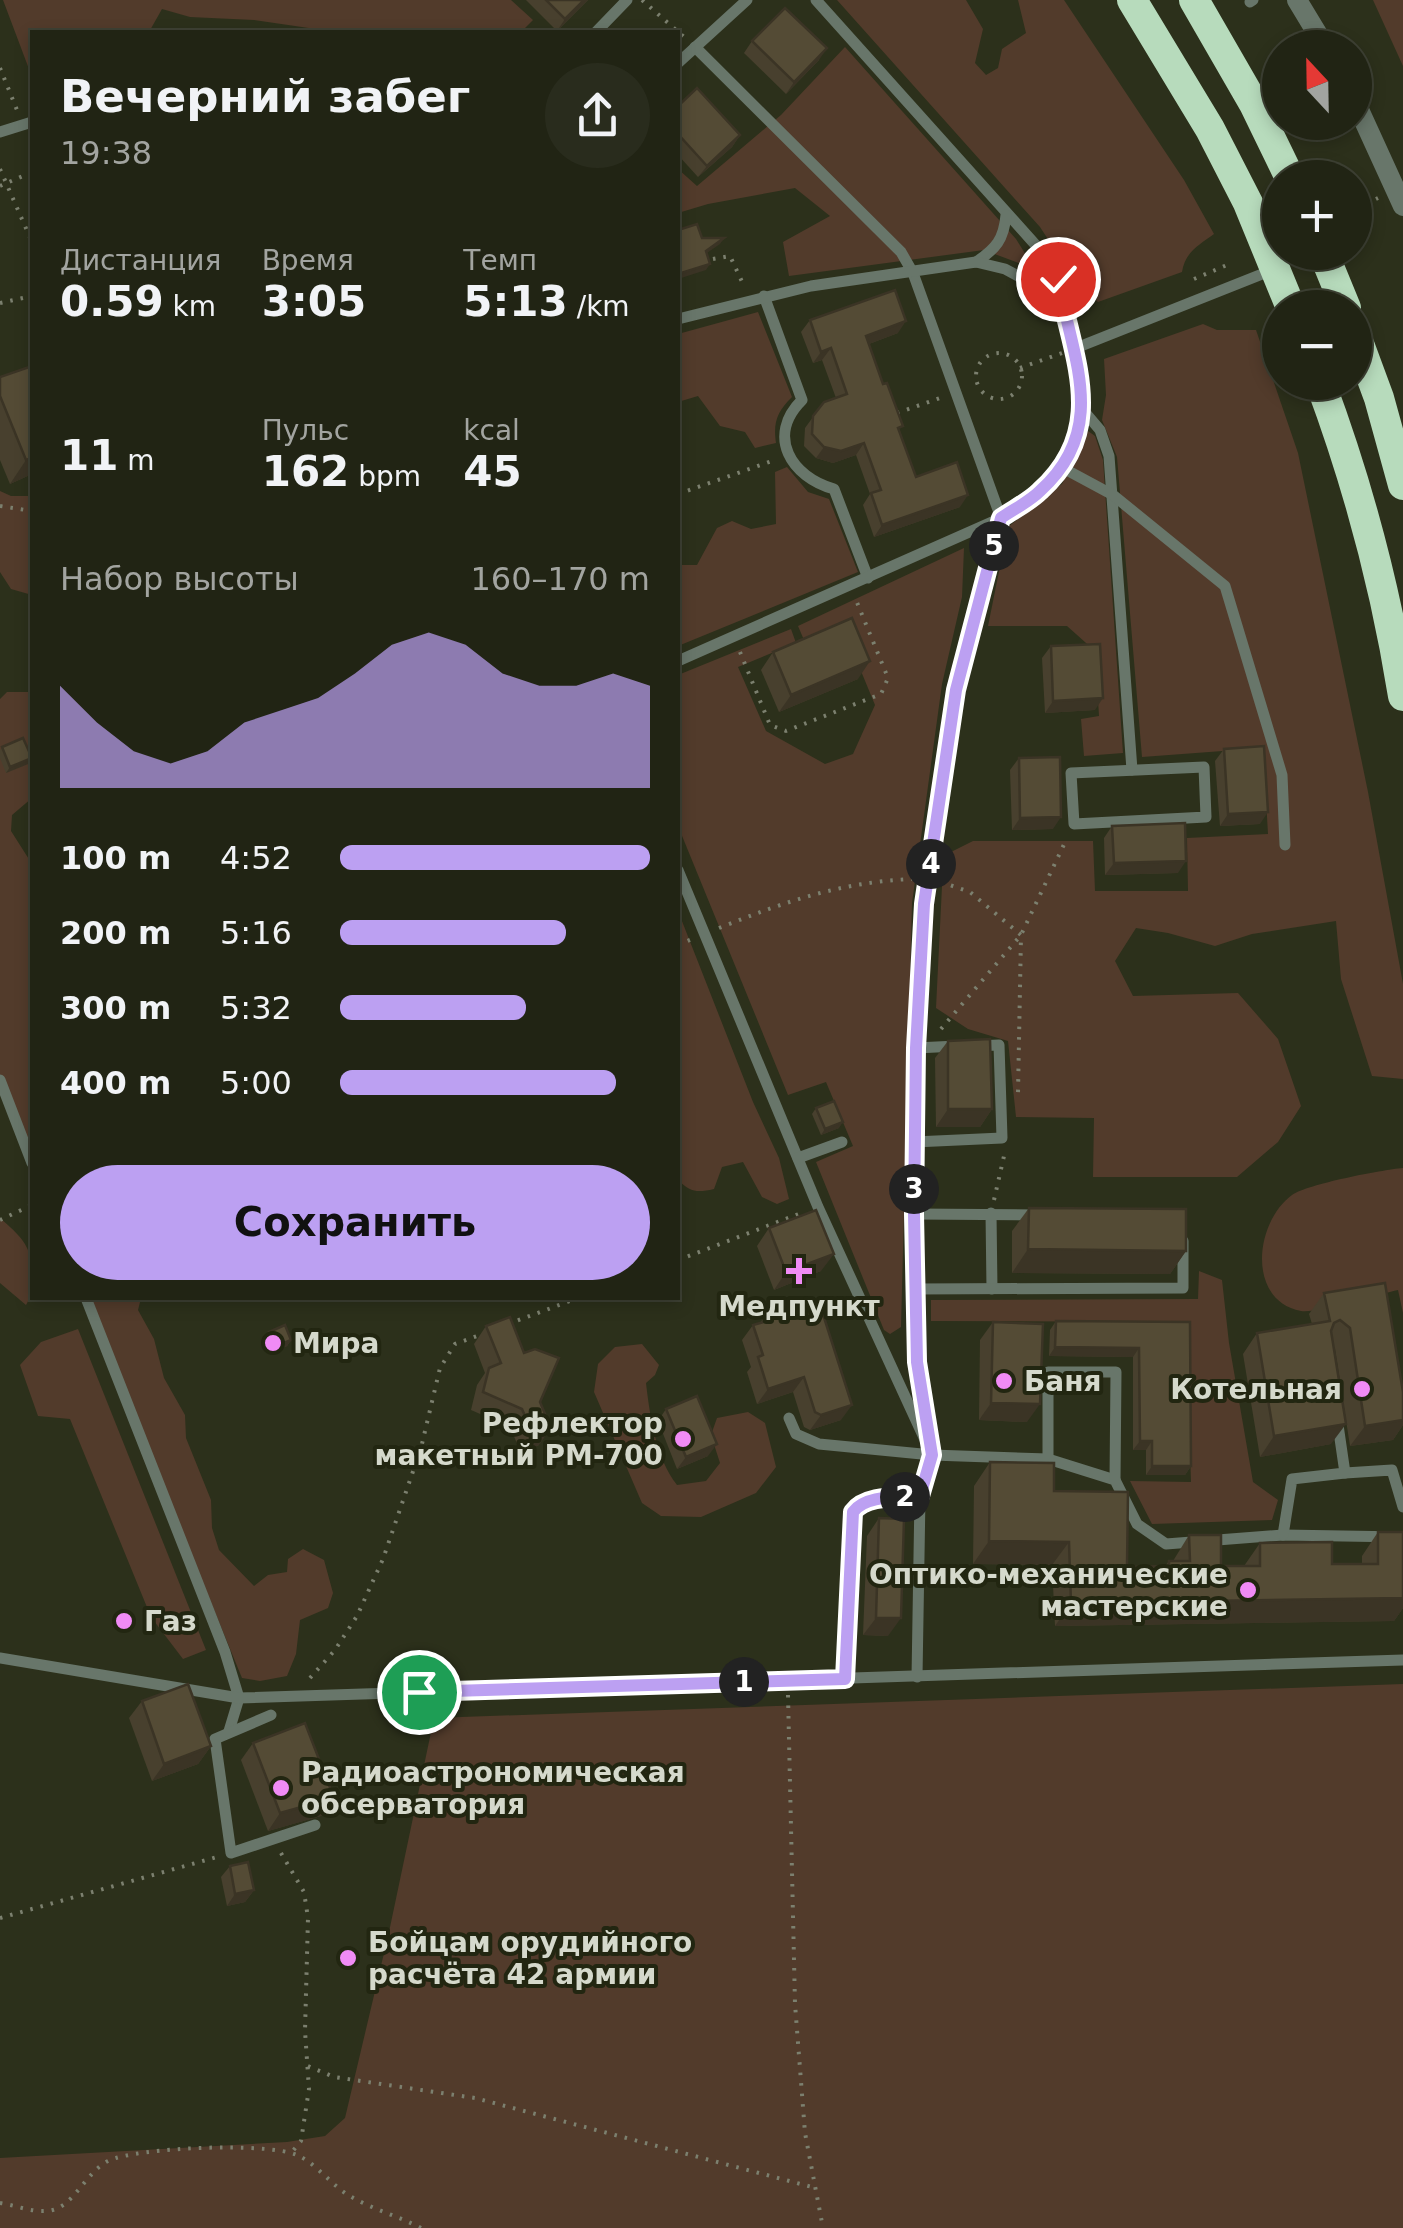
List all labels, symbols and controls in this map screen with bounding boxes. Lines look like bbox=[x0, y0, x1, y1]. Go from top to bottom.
north arrow bbox=[1262, 30, 1372, 140]
map controls bbox=[1262, 30, 1372, 400]
button: share bbox=[545, 63, 650, 168]
text: Вечерний забег bbox=[60, 70, 470, 123]
text: 19:38 bbox=[60, 134, 152, 172]
button: + bbox=[1262, 160, 1372, 270]
pin bbox=[1016, 237, 1101, 322]
text: Дистанция bbox=[60, 244, 221, 277]
text: Время bbox=[262, 244, 354, 277]
text: Темп bbox=[463, 244, 537, 277]
icon: check bbox=[1031, 252, 1086, 307]
text: 0.59 bbox=[60, 277, 164, 326]
text: 3:05 bbox=[262, 277, 366, 326]
text: 5:13 bbox=[463, 277, 568, 326]
text: km bbox=[164, 290, 216, 323]
text: /km bbox=[568, 290, 630, 323]
button: − bbox=[1262, 290, 1372, 400]
text: Пульс bbox=[262, 414, 349, 447]
text: kcal bbox=[463, 414, 520, 447]
text: 11 bbox=[60, 431, 118, 480]
text: m bbox=[118, 444, 155, 477]
text: 162 bbox=[262, 447, 349, 496]
text: 45 bbox=[463, 447, 522, 496]
text: bpm bbox=[349, 460, 421, 493]
pin: 5 bbox=[969, 521, 1019, 571]
text: 5 bbox=[984, 529, 1004, 562]
text: Набор высоты bbox=[60, 560, 299, 598]
text: 160–170 m bbox=[471, 560, 650, 598]
text: 100 m bbox=[60, 839, 171, 877]
text: 4:52 bbox=[220, 839, 292, 877]
pin: 4 bbox=[906, 839, 956, 889]
text: 4 bbox=[921, 847, 941, 880]
text: 200 m bbox=[60, 914, 171, 952]
text: 5:16 bbox=[220, 914, 292, 952]
text: 300 m bbox=[60, 989, 171, 1027]
text: 5:32 bbox=[220, 989, 292, 1027]
text: 400 m bbox=[60, 1064, 171, 1102]
text: 5:00 bbox=[220, 1064, 292, 1102]
pin: 3 bbox=[889, 1164, 939, 1214]
button: Сохранить bbox=[60, 1165, 650, 1280]
text: 3 bbox=[904, 1172, 924, 1205]
marker: Медпункт bbox=[786, 1258, 812, 1284]
place label: Медпункт bbox=[718, 1290, 881, 1323]
place label: Мира bbox=[293, 1327, 379, 1360]
marker: Мира bbox=[262, 1332, 284, 1354]
place label: Баня bbox=[1024, 1365, 1102, 1398]
marker: Баня bbox=[993, 1370, 1015, 1392]
place label: Котельная bbox=[1170, 1373, 1342, 1406]
marker: Котельная bbox=[1351, 1378, 1373, 1400]
place label: Рефлектор макетный РМ-700 bbox=[375, 1407, 663, 1472]
marker: Рефлектор макетный РМ-700 bbox=[672, 1428, 694, 1450]
pin: 2 bbox=[880, 1472, 930, 1522]
text: 2 bbox=[895, 1480, 915, 1513]
place label: Оптико-механические мастерские bbox=[869, 1558, 1228, 1623]
marker: Оптико-механические мастерские bbox=[1237, 1579, 1259, 1601]
place label: Газ bbox=[144, 1605, 197, 1638]
marker: Газ bbox=[113, 1610, 135, 1632]
pin bbox=[377, 1650, 462, 1735]
pin: 1 bbox=[719, 1657, 769, 1707]
icon: arrive bbox=[392, 1665, 447, 1720]
text: 1 bbox=[734, 1665, 754, 1698]
place label: Радиоастрономическая обсерватория bbox=[301, 1756, 685, 1821]
marker: Радиоастрономическая обсерватория bbox=[270, 1777, 292, 1799]
place label: Бойцам орудийного расчёта 42 армии bbox=[368, 1926, 692, 1991]
marker: Бойцам орудийного расчёта 42 армии bbox=[337, 1947, 359, 1969]

